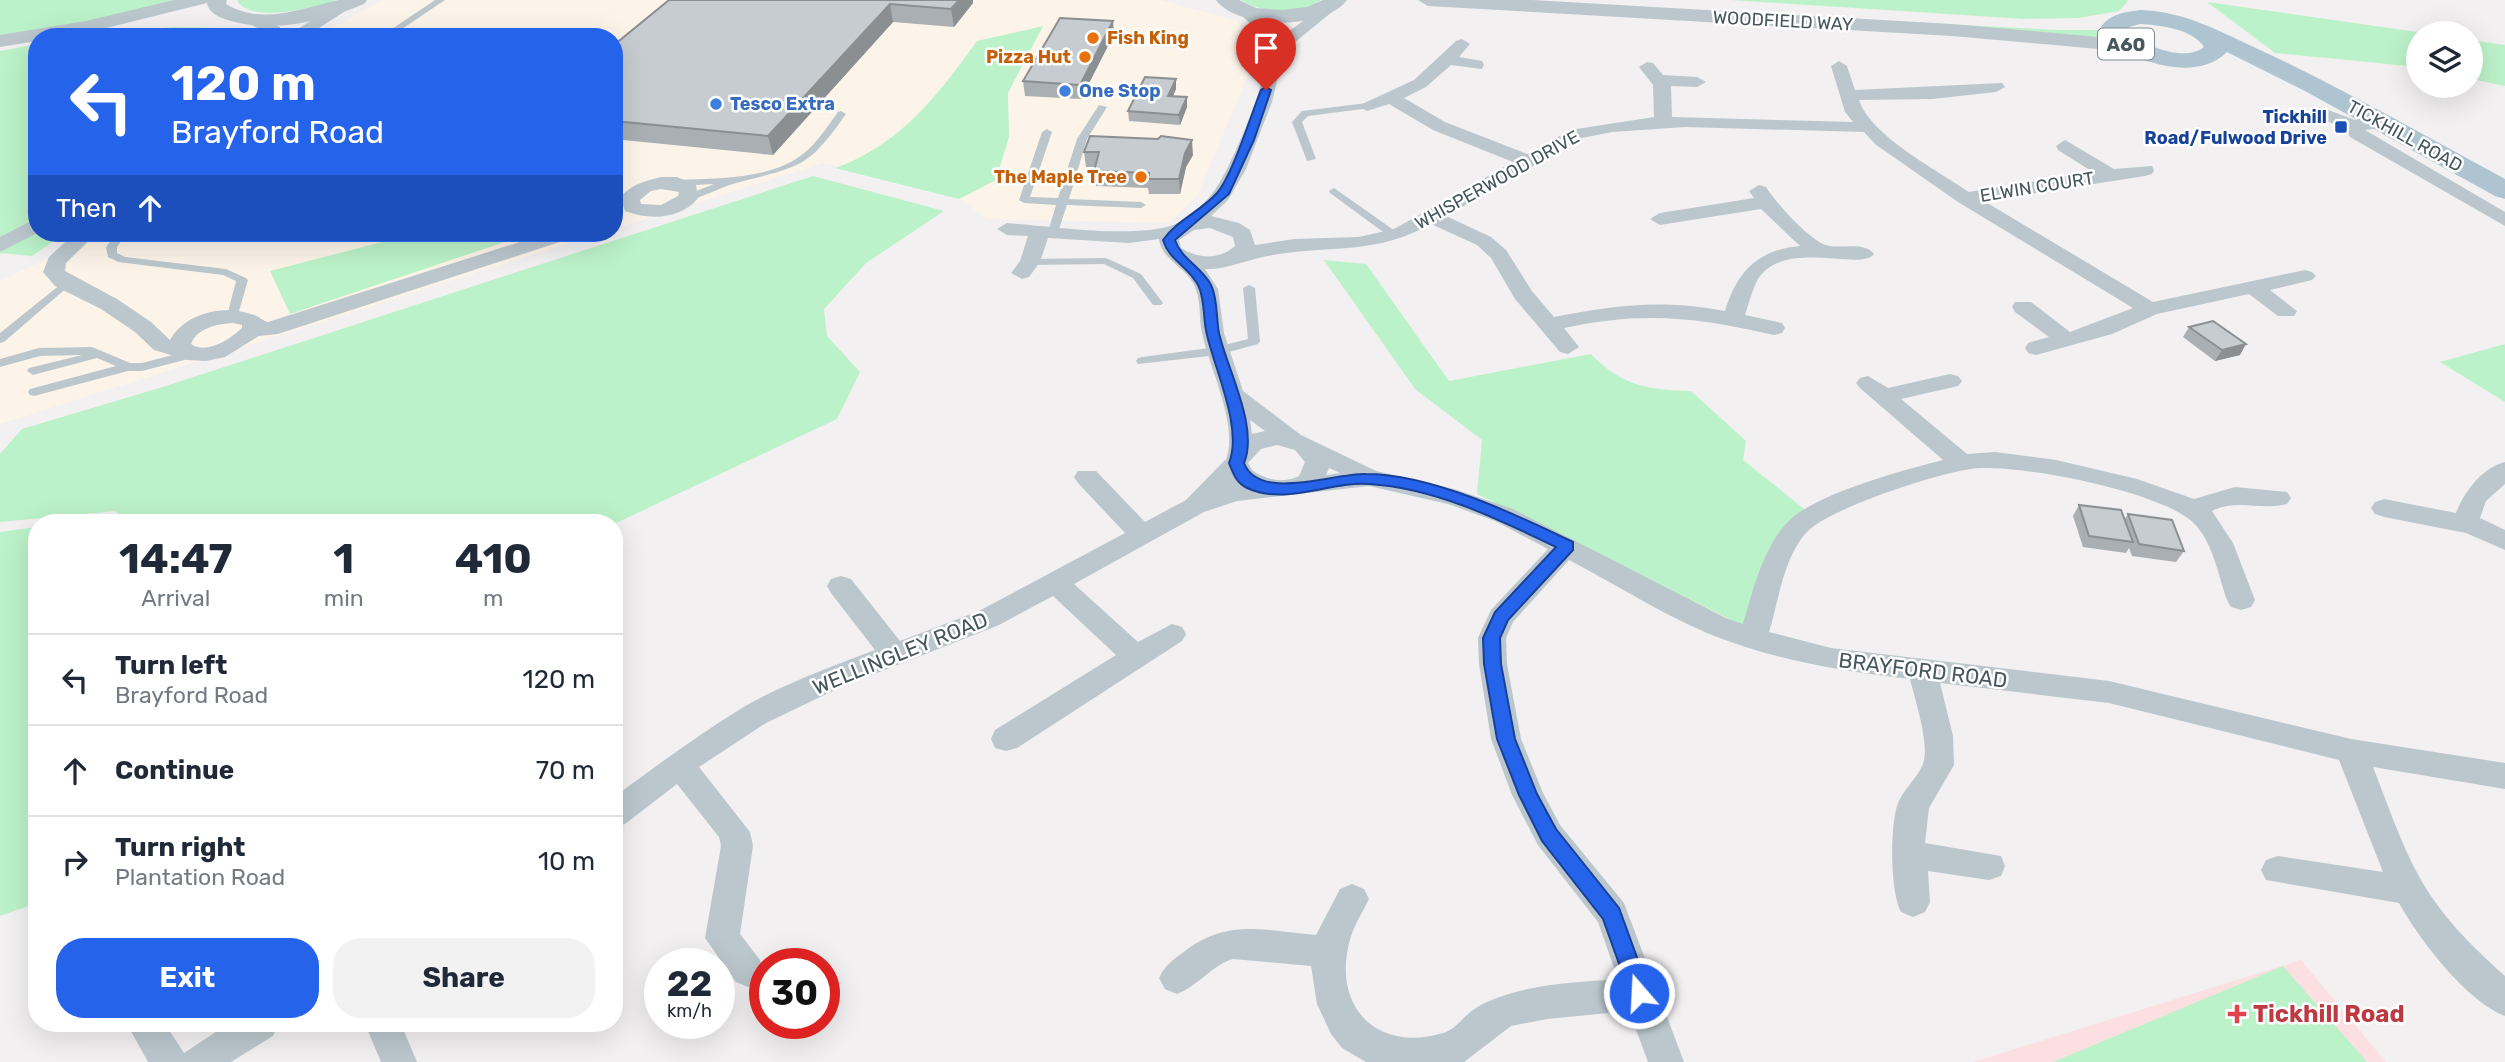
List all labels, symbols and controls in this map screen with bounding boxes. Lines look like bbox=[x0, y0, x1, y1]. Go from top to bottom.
street label: WOODFIELD WAY bbox=[1712, 6, 1854, 36]
pin bbox=[1236, 18, 1296, 90]
map controls bbox=[2406, 21, 2483, 98]
button: layers bbox=[2406, 21, 2483, 98]
place label: Fish King bbox=[1107, 27, 1189, 49]
road number: A60 bbox=[2098, 28, 2154, 60]
icon: arrive bbox=[1247, 29, 1285, 67]
marker: Fish King bbox=[1085, 30, 1101, 46]
place label: Pizza Hut bbox=[986, 46, 1071, 68]
marker: Pizza Hut bbox=[1077, 49, 1093, 65]
text: 120 m bbox=[171, 54, 316, 112]
icon: left bbox=[56, 56, 147, 147]
place label: One Stop bbox=[1079, 80, 1161, 102]
marker: One Stop bbox=[1057, 83, 1073, 99]
place label: Tesco Extra bbox=[730, 93, 835, 115]
street label: TICKHILL ROAD bbox=[2344, 95, 2466, 177]
marker: Tesco Extra bbox=[708, 96, 724, 112]
place label: Tickhill Road/Fulwood Drive bbox=[2144, 106, 2327, 149]
text: Brayford Road bbox=[171, 113, 384, 151]
marker: Tickhill Road/Fulwood Drive bbox=[2333, 119, 2349, 135]
street label: WHISPERWOOD DRIVE bbox=[1411, 126, 1583, 234]
place label: The Maple Tree bbox=[994, 166, 1127, 188]
street label: ELWIN COURT bbox=[1978, 167, 2096, 207]
marker: The Maple Tree bbox=[1133, 169, 1149, 185]
icon: ahead bbox=[131, 189, 169, 227]
text: Then bbox=[56, 193, 117, 224]
text: 14:47 bbox=[119, 534, 233, 584]
text: 1 bbox=[333, 534, 354, 584]
text: 410 bbox=[455, 534, 532, 584]
text: Arrival bbox=[141, 584, 210, 612]
text: min bbox=[324, 584, 364, 612]
text: m bbox=[483, 584, 504, 612]
street label: WELLINGLEY ROAD bbox=[809, 606, 991, 700]
street label: BRAYFORD ROAD bbox=[1837, 647, 2009, 693]
text: Turn left bbox=[115, 650, 227, 681]
icon: left bbox=[56, 661, 94, 699]
text: 120 m bbox=[523, 664, 595, 695]
text: Brayford Road bbox=[115, 681, 268, 709]
icon: ahead bbox=[56, 752, 94, 790]
text: Continue bbox=[115, 755, 234, 786]
text: 70 m bbox=[536, 755, 595, 786]
text: Turn right bbox=[115, 832, 245, 863]
icon: right bbox=[56, 843, 94, 881]
text: 10 m bbox=[538, 846, 595, 877]
text: Plantation Road bbox=[115, 863, 285, 891]
button: Exit bbox=[56, 938, 319, 1018]
button: Share bbox=[333, 938, 595, 1018]
speed limit sign: 30 bbox=[749, 948, 840, 1039]
position arrow bbox=[1602, 956, 1676, 1030]
text: 22 bbox=[667, 963, 712, 1005]
text: km/h bbox=[667, 1000, 712, 1022]
place label: Tickhill Road bbox=[2253, 1000, 2405, 1028]
marker: Tickhill Road bbox=[2227, 1004, 2247, 1024]

